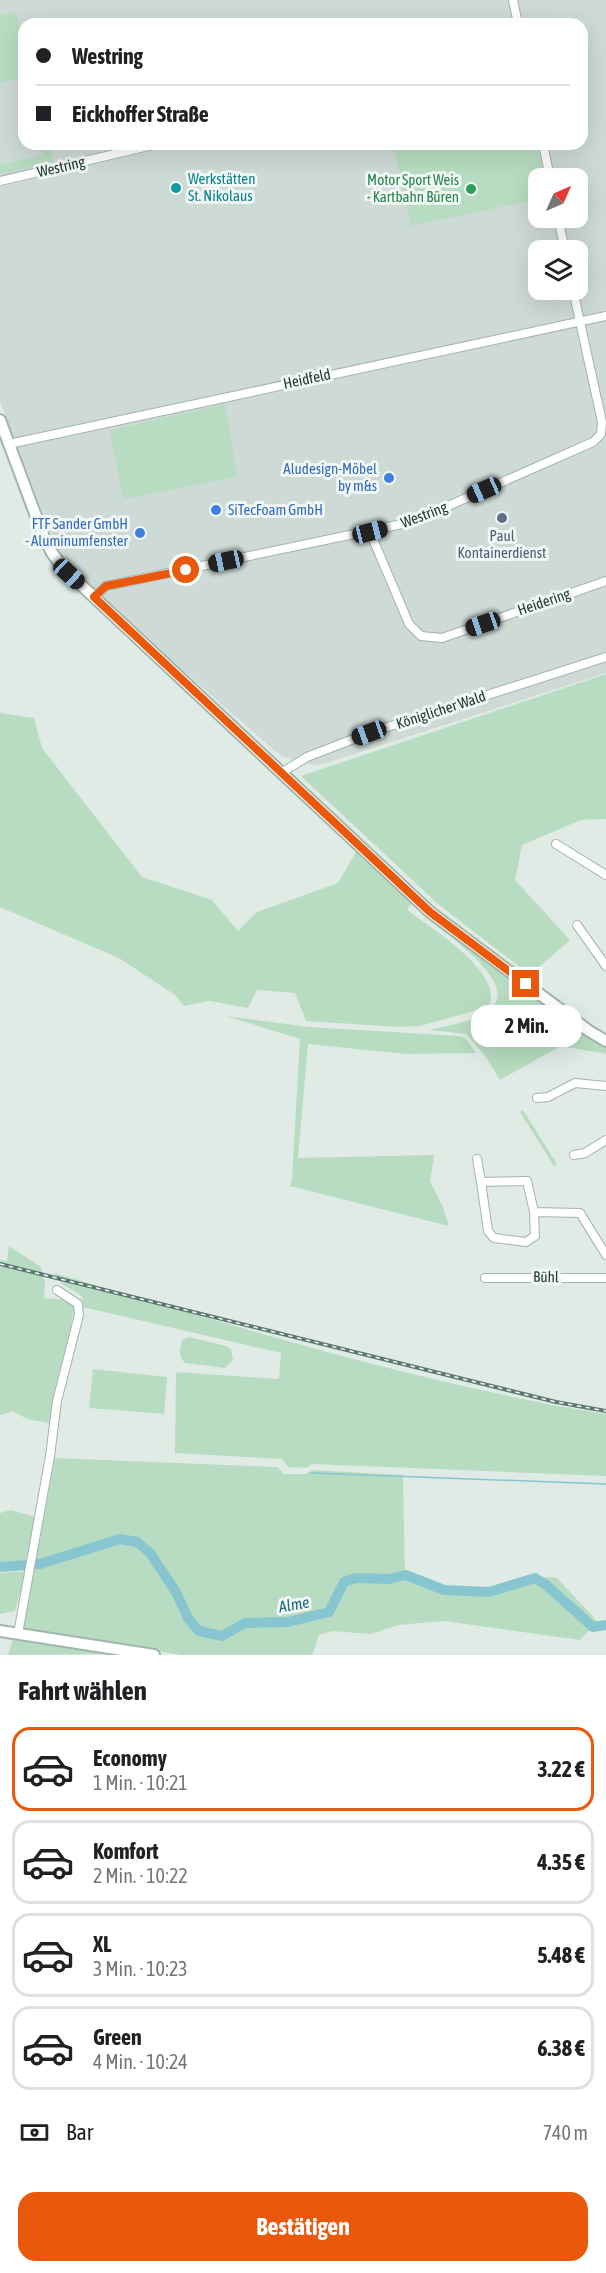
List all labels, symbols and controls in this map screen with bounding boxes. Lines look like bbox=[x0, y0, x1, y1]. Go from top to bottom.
text: Westring bbox=[72, 43, 143, 69]
text: Eickhoffer Straße bbox=[72, 101, 209, 127]
street label: Westring bbox=[35, 153, 87, 180]
north arrow bbox=[528, 168, 588, 228]
map controls bbox=[528, 168, 588, 300]
place label: Werkstätten St. Nikolaus bbox=[188, 170, 255, 204]
place label: Motor Sport Weis - Kartbahn Büren bbox=[367, 171, 459, 205]
marker: Werkstätten St. Nikolaus bbox=[169, 181, 183, 195]
marker: Motor Sport Weis - Kartbahn Büren bbox=[464, 182, 478, 196]
button: layers bbox=[528, 240, 588, 300]
street label: Heidfeld bbox=[282, 365, 332, 392]
place label: Aludesign-Möbel by m&s bbox=[283, 460, 377, 494]
marker: Aludesign-Möbel by m&s bbox=[382, 471, 396, 485]
car bbox=[464, 474, 504, 506]
street label: Westring bbox=[398, 498, 450, 531]
place label: SiTecFoam GmbH bbox=[228, 501, 323, 518]
marker: SiTecFoam GmbH bbox=[209, 503, 223, 517]
marker: Paul Kontainerdienst bbox=[495, 511, 509, 525]
place label: FTF Sander GmbH - Aluminumfenster bbox=[25, 515, 129, 549]
car bbox=[350, 519, 390, 545]
marker: FTF Sander GmbH - Aluminumfenster bbox=[133, 526, 147, 540]
place label: Paul Kontainerdienst bbox=[458, 527, 546, 561]
car bbox=[207, 548, 245, 574]
car bbox=[50, 555, 88, 593]
route start bbox=[172, 556, 199, 583]
street label: Heidering bbox=[515, 584, 573, 618]
car bbox=[463, 610, 503, 638]
street label: Königlicher Wald bbox=[394, 687, 488, 732]
car bbox=[349, 718, 389, 748]
route end bbox=[512, 970, 539, 997]
callout: 2 Min. bbox=[470, 1005, 582, 1047]
text: 2 Min. bbox=[505, 1014, 548, 1037]
street label: Bühl bbox=[533, 1268, 559, 1285]
water label: Alme bbox=[276, 1592, 311, 1616]
text: Fahrt wählen bbox=[18, 1675, 147, 1706]
icon: car bbox=[21, 1742, 75, 1796]
text: Economy bbox=[93, 1745, 167, 1771]
text: 3.22 € bbox=[537, 1756, 585, 1782]
text: 1 Min. · 10:21 bbox=[93, 1771, 188, 1794]
icon: car bbox=[21, 1835, 75, 1889]
text: Komfort bbox=[93, 1838, 159, 1864]
text: 4.35 € bbox=[537, 1849, 585, 1875]
text: 2 Min. · 10:22 bbox=[93, 1864, 188, 1887]
icon: car bbox=[21, 1928, 75, 1982]
text: XL bbox=[93, 1931, 111, 1957]
text: 5.48 € bbox=[537, 1942, 585, 1968]
text: 3 Min. · 10:23 bbox=[93, 1957, 188, 1980]
icon: car bbox=[21, 2021, 75, 2075]
text: Green bbox=[93, 2024, 142, 2050]
text: 6.38 € bbox=[537, 2035, 585, 2061]
text: 4 Min. · 10:24 bbox=[93, 2050, 188, 2073]
icon: cash bbox=[18, 2116, 51, 2149]
text: Bar bbox=[66, 2119, 93, 2145]
text: 740 m bbox=[543, 2121, 588, 2144]
button: Bestätigen bbox=[18, 2192, 588, 2261]

